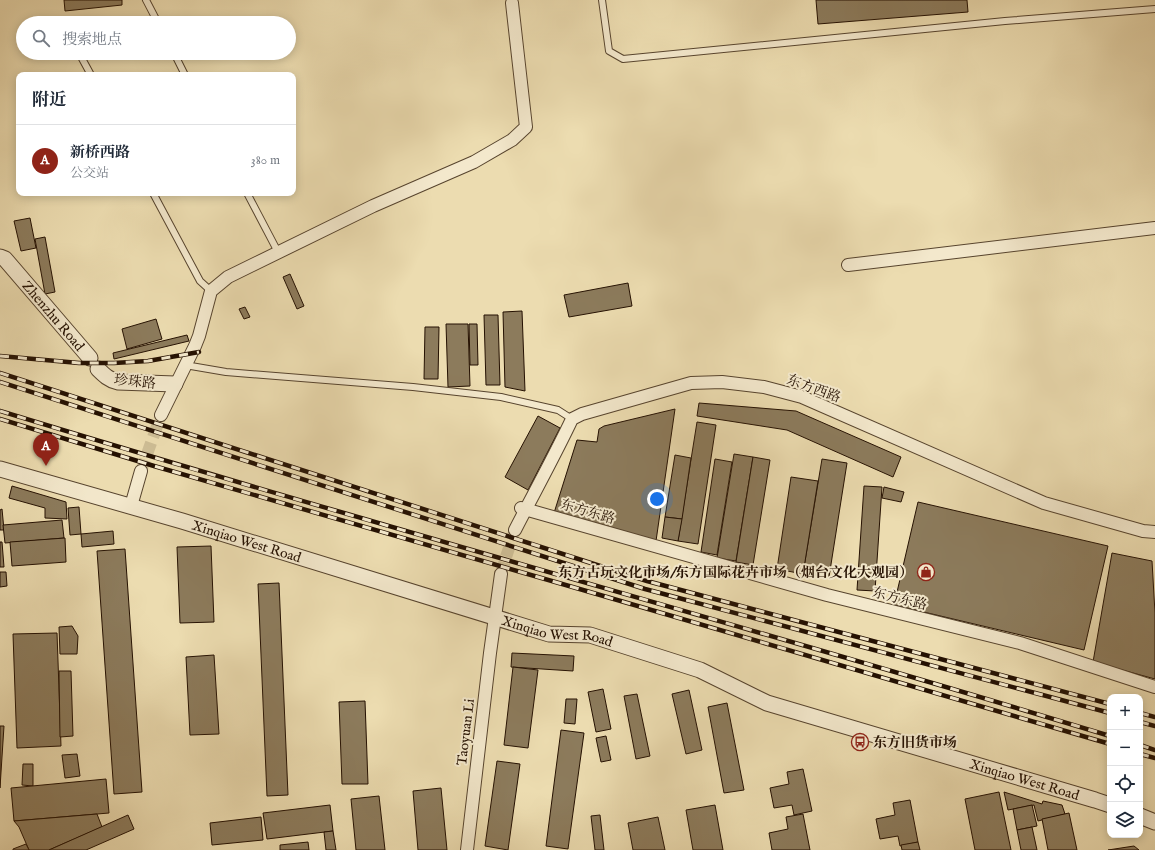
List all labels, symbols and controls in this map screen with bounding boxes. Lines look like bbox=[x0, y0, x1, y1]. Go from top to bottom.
search box bbox=[16, 16, 296, 60]
icon: search bbox=[30, 27, 52, 49]
text: 搜索地点 bbox=[62, 30, 122, 49]
text: 附近 bbox=[32, 90, 66, 111]
text: 新桥西路 bbox=[70, 143, 130, 162]
text: A bbox=[41, 152, 49, 169]
text: 380 m bbox=[251, 152, 280, 169]
text: 公交站 bbox=[70, 165, 109, 182]
street label: Zhenzhu Road bbox=[18, 277, 88, 356]
street label: 珍珠路 bbox=[113, 371, 157, 393]
street label: 东方西路 bbox=[784, 371, 843, 407]
pin: A bbox=[33, 433, 59, 466]
your location bbox=[647, 489, 667, 509]
street label: 东方东路 bbox=[558, 496, 617, 528]
street label: Xinqiao West Road bbox=[190, 517, 304, 567]
shop icon: 东方古玩文化市场/东方国际花卉市场（烟台文化大观园） bbox=[916, 562, 936, 582]
place label: 东方古玩文化市场/东方国际花卉市场（烟台文化大观园） bbox=[558, 564, 913, 582]
street label: 东方东路 bbox=[870, 583, 929, 614]
street label: Xinqiao West Road bbox=[499, 612, 615, 652]
map controls bbox=[1107, 694, 1143, 838]
button: + bbox=[1107, 694, 1143, 730]
street label: Taoyuan Li bbox=[453, 698, 479, 766]
button: − bbox=[1107, 730, 1143, 766]
bus stop icon: 东方旧货市场 bbox=[850, 732, 870, 752]
place label: 东方旧货市场 bbox=[873, 734, 957, 752]
street label: Xinqiao West Road bbox=[967, 755, 1082, 805]
button: locate bbox=[1107, 766, 1143, 802]
button: layers bbox=[1107, 802, 1143, 838]

